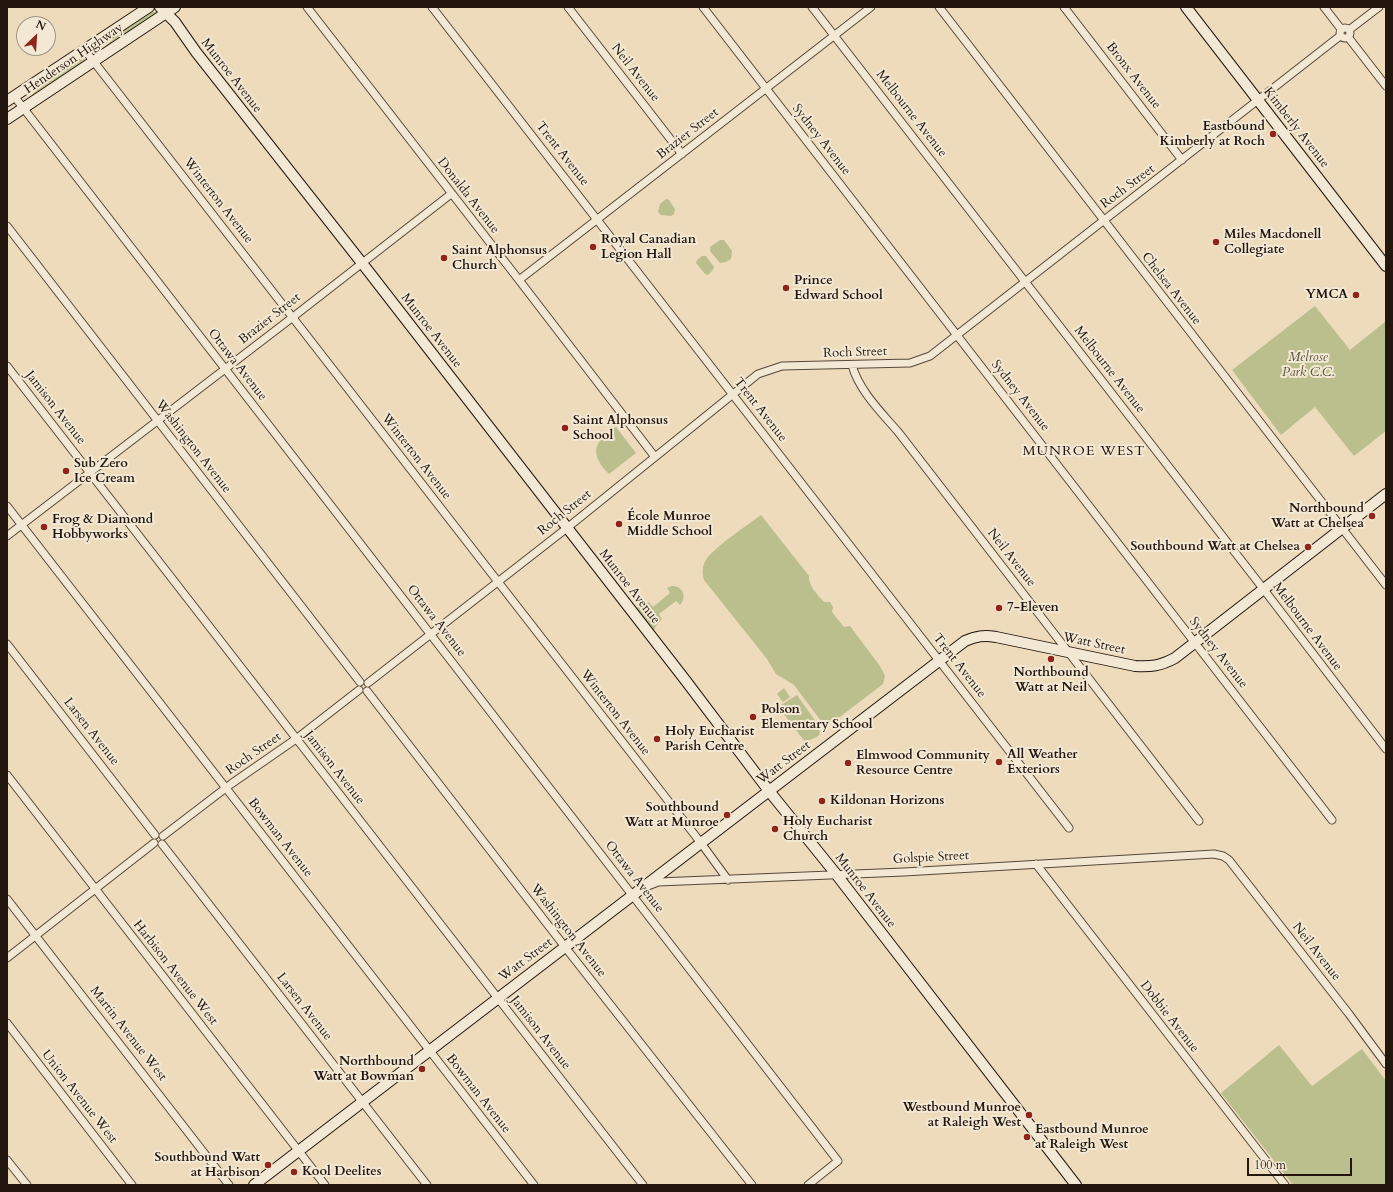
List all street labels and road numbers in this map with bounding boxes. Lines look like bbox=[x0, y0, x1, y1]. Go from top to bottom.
street label: Henderson Highway bbox=[22, 20, 126, 98]
street label: Munroe Avenue bbox=[197, 36, 265, 116]
street label: Bronx Avenue bbox=[1102, 40, 1164, 112]
street label: Neil Avenue bbox=[607, 41, 663, 105]
street label: Melbourne Avenue bbox=[872, 67, 950, 161]
street label: Kimberly Avenue bbox=[1260, 85, 1332, 171]
street label: Sydney Avenue bbox=[788, 101, 854, 179]
street label: Brazier Street bbox=[654, 105, 722, 163]
street label: Trent Avenue bbox=[532, 119, 592, 189]
street label: Winterton Avenue bbox=[180, 155, 256, 247]
street label: Donalda Avenue bbox=[434, 155, 502, 237]
street label: Roch Street bbox=[1098, 162, 1158, 212]
street label: Chelsea Avenue bbox=[1138, 250, 1204, 328]
street label: Brazier Street bbox=[236, 290, 304, 348]
street label: Munroe Avenue bbox=[397, 291, 465, 371]
street label: Melbourne Avenue bbox=[1070, 323, 1148, 417]
street label: Ottawa Avenue bbox=[204, 326, 270, 404]
street label: Roch Street bbox=[823, 344, 887, 362]
street label: Sydney Avenue bbox=[987, 357, 1053, 435]
street label: Jamison Avenue bbox=[21, 368, 89, 448]
street label: Trent Avenue bbox=[730, 375, 790, 445]
street label: Washington Avenue bbox=[152, 397, 234, 497]
street label: Winterton Avenue bbox=[378, 411, 454, 503]
street label: Roch Street bbox=[535, 487, 595, 539]
street label: Neil Avenue bbox=[983, 526, 1039, 590]
street label: Munroe Avenue bbox=[595, 547, 663, 627]
street label: Melbourne Avenue bbox=[1269, 580, 1345, 674]
street label: Ottawa Avenue bbox=[403, 582, 469, 660]
street label: Sydney Avenue bbox=[1185, 614, 1251, 692]
street label: Watt Street bbox=[1062, 630, 1126, 658]
street label: Trent Avenue bbox=[929, 631, 989, 701]
street label: Winterton Avenue bbox=[577, 667, 653, 759]
street label: Larsen Avenue bbox=[60, 695, 122, 769]
street label: Jamison Avenue bbox=[300, 728, 368, 808]
street label: Roch Street bbox=[223, 729, 285, 779]
street label: Watt Street bbox=[754, 738, 814, 788]
street label: Bowman Avenue bbox=[244, 795, 316, 881]
street label: Ottawa Avenue bbox=[601, 838, 667, 916]
street label: Golspie Street bbox=[893, 848, 969, 868]
street label: Munroe Avenue bbox=[831, 851, 899, 931]
street label: Washington Avenue bbox=[527, 881, 609, 981]
street label: Harbison Avenue West bbox=[129, 918, 221, 1028]
street label: Neil Avenue bbox=[1288, 920, 1344, 984]
street label: Watt Street bbox=[496, 935, 556, 985]
street label: Larsen Avenue bbox=[273, 970, 335, 1044]
street label: Dobbie Avenue bbox=[1136, 978, 1202, 1056]
street label: Martin Avenue West bbox=[86, 984, 170, 1084]
street label: Jamison Avenue bbox=[506, 993, 574, 1073]
street label: Union Avenue West bbox=[38, 1047, 120, 1147]
street label: Bowman Avenue bbox=[442, 1051, 514, 1137]

